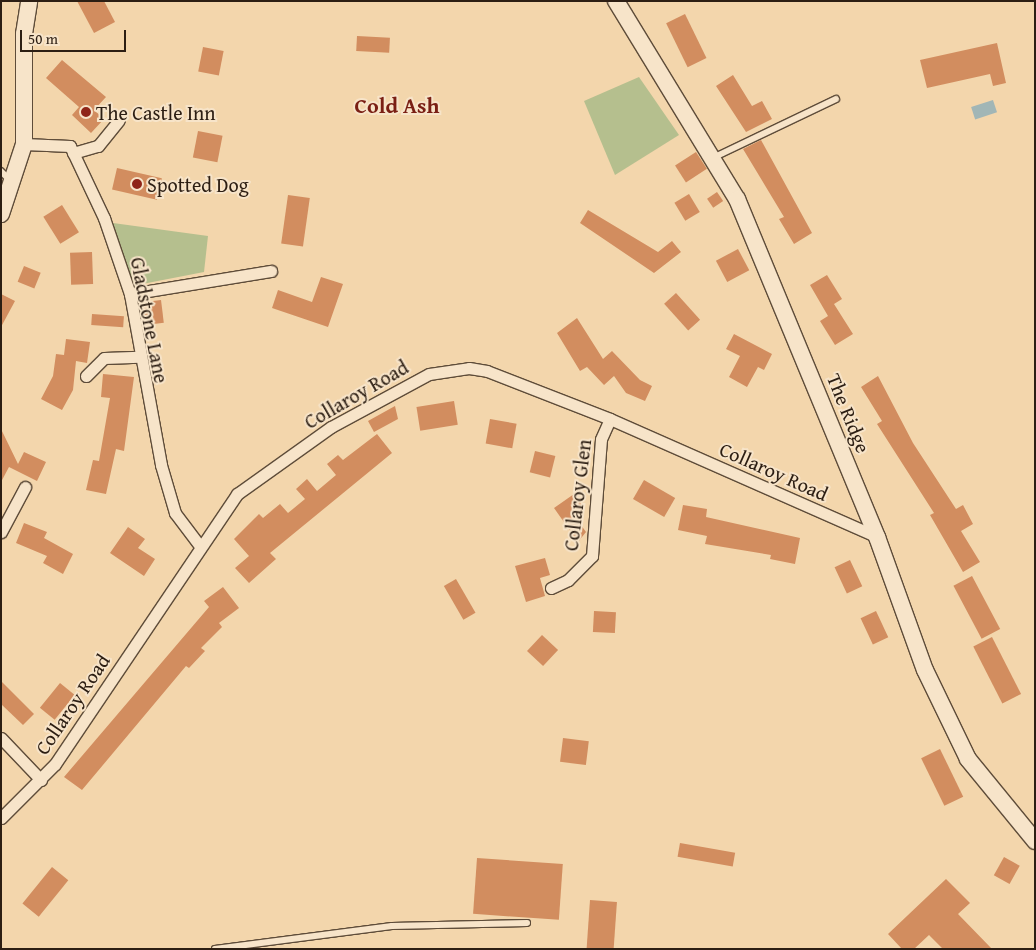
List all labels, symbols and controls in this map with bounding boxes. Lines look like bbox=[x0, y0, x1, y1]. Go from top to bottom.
scale bar bbox=[22, 20, 129, 52]
text: 50 m bbox=[28, 28, 58, 49]
district label: Cold Ash bbox=[355, 93, 439, 119]
place label: The Castle Inn bbox=[96, 100, 216, 124]
marker: The Castle Inn bbox=[80, 106, 92, 118]
place label: Spotted Dog bbox=[147, 172, 249, 196]
marker: Spotted Dog bbox=[131, 178, 143, 190]
street label: Gladstone Lane bbox=[126, 255, 174, 385]
street label: Collaroy Road bbox=[300, 355, 412, 433]
street label: The Ridge bbox=[822, 370, 876, 456]
street label: Collaroy Road bbox=[716, 436, 832, 506]
street label: Collaroy Glen bbox=[558, 438, 596, 552]
street label: Collaroy Road bbox=[30, 649, 114, 759]

